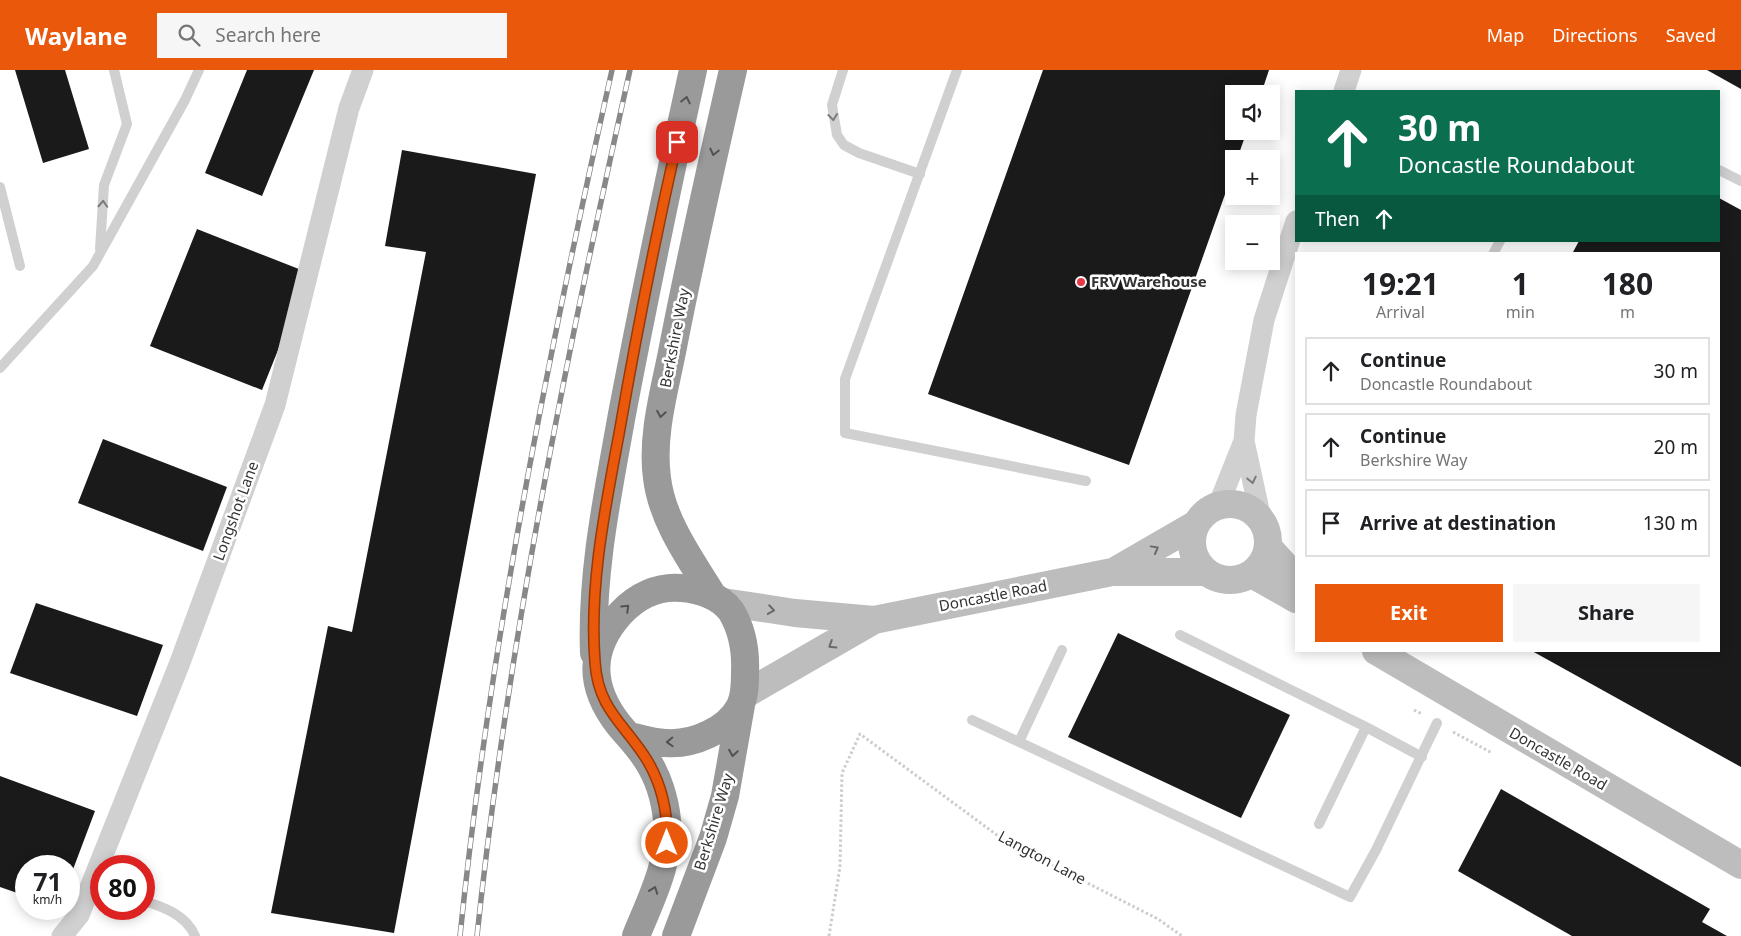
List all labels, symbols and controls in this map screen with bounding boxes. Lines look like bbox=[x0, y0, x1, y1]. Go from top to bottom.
search box bbox=[157, 13, 507, 58]
text: Waylane bbox=[25, 19, 127, 52]
icon: search bbox=[175, 21, 203, 49]
text: Search here bbox=[215, 22, 321, 48]
text: Map bbox=[1487, 23, 1524, 47]
text: Directions bbox=[1552, 23, 1638, 47]
text: Saved bbox=[1666, 23, 1716, 47]
map controls bbox=[1225, 85, 1280, 270]
button: sound bbox=[1225, 85, 1280, 140]
one-way arrow bbox=[680, 95, 691, 104]
text: 30 m bbox=[1398, 104, 1481, 151]
icon: ahead bbox=[1315, 110, 1380, 175]
one-way arrow bbox=[828, 113, 838, 121]
pin bbox=[656, 121, 698, 163]
icon: arrive bbox=[663, 128, 691, 156]
one-way arrow bbox=[710, 147, 720, 156]
text: Doncastle Roundabout bbox=[1398, 149, 1635, 179]
button: + bbox=[1225, 150, 1280, 205]
one-way arrow bbox=[97, 200, 108, 208]
icon: ahead bbox=[1370, 205, 1398, 233]
text: Then bbox=[1315, 206, 1360, 232]
button: − bbox=[1225, 215, 1280, 270]
text: 19:21 bbox=[1362, 263, 1439, 304]
text: 1 bbox=[1512, 263, 1529, 304]
text: 180 bbox=[1602, 263, 1653, 304]
place label: FRV Warehouse bbox=[1091, 271, 1207, 291]
marker: FRV Warehouse bbox=[1075, 276, 1087, 288]
street label: Berkshire Way bbox=[655, 286, 694, 389]
text: Arrival bbox=[1376, 301, 1425, 323]
text: min bbox=[1506, 301, 1535, 323]
text: m bbox=[1620, 301, 1635, 323]
text: Continue bbox=[1360, 347, 1446, 373]
icon: ahead bbox=[1317, 357, 1345, 385]
text: 30 m bbox=[1654, 358, 1698, 384]
text: Doncastle Roundabout bbox=[1360, 373, 1532, 395]
one-way arrow bbox=[656, 409, 666, 418]
text: Continue bbox=[1360, 423, 1446, 449]
icon: ahead bbox=[1317, 433, 1345, 461]
text: 20 m bbox=[1654, 434, 1698, 460]
text: Berkshire Way bbox=[1360, 449, 1467, 471]
street label: Longshot Lane bbox=[208, 458, 262, 563]
one-way arrow bbox=[1247, 475, 1257, 484]
icon: arrive bbox=[1317, 509, 1345, 537]
text: Arrive at destination bbox=[1360, 510, 1556, 536]
text: 130 m bbox=[1643, 510, 1698, 536]
one-way arrow bbox=[1149, 545, 1158, 555]
street label: Doncastle Road bbox=[937, 575, 1049, 615]
button: Exit bbox=[1315, 584, 1503, 642]
button: Share bbox=[1513, 584, 1700, 642]
one-way arrow bbox=[767, 604, 776, 614]
one-way arrow bbox=[621, 605, 630, 614]
one-way arrow bbox=[829, 639, 838, 649]
street label: Doncastle Road bbox=[1506, 722, 1611, 794]
one-way arrow bbox=[666, 737, 674, 748]
one-way arrow bbox=[728, 750, 739, 758]
street label: Berkshire Way bbox=[689, 770, 737, 873]
position arrow bbox=[640, 816, 692, 868]
street label: Langton Lane bbox=[995, 826, 1090, 889]
speed limit sign: 80 bbox=[90, 855, 155, 920]
text: 71 bbox=[33, 864, 62, 898]
one-way arrow bbox=[648, 887, 658, 895]
text: km/h bbox=[33, 891, 62, 908]

